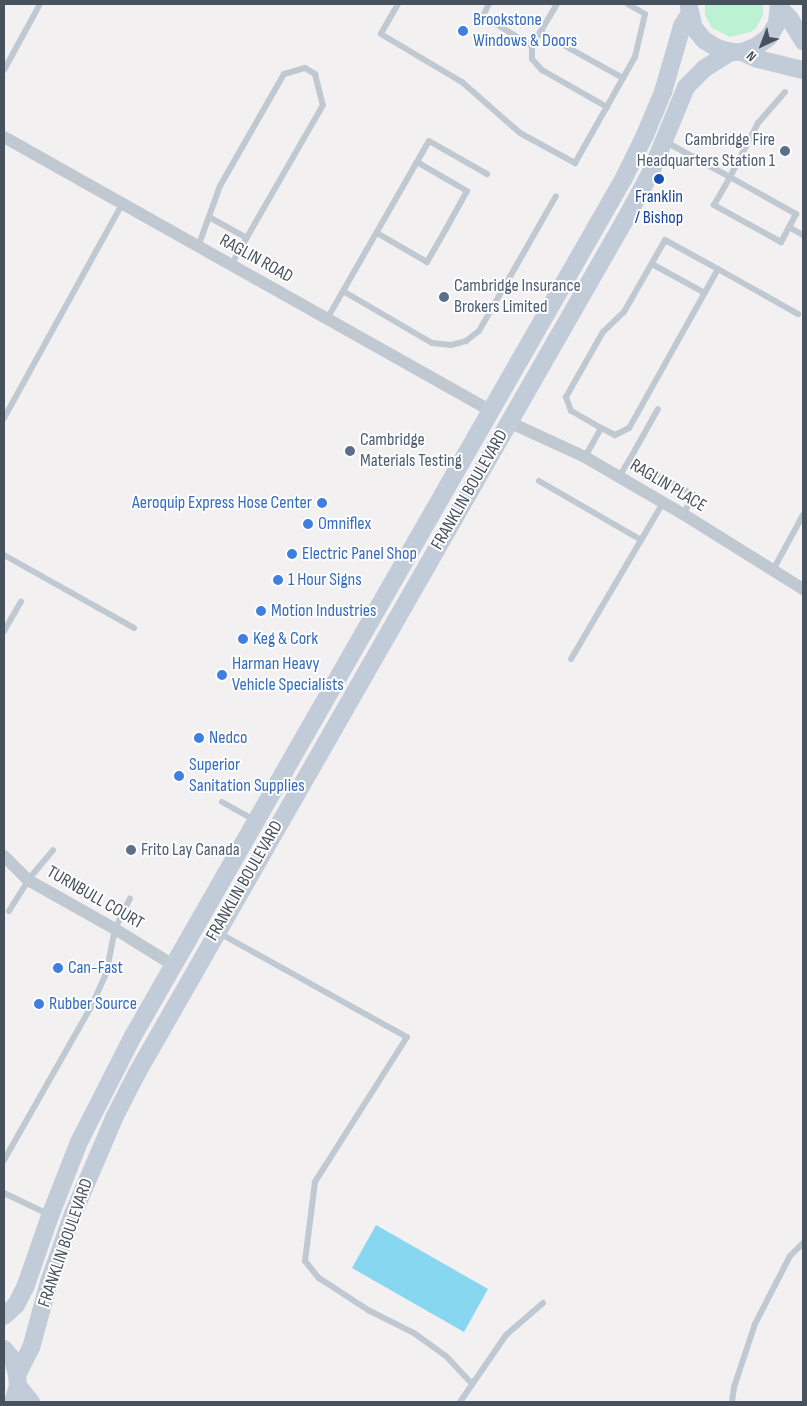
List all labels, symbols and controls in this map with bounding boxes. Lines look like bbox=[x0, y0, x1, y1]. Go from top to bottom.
place label: Brookstone Windows & Doors bbox=[473, 10, 577, 52]
north arrow bbox=[737, 20, 787, 70]
marker: Brookstone Windows & Doors bbox=[457, 25, 469, 37]
text: N bbox=[743, 48, 760, 65]
place label: Cambridge Fire Headquarters Station 1 bbox=[637, 130, 775, 172]
marker: Cambridge Fire Headquarters Station 1 bbox=[779, 145, 791, 157]
marker: Franklin / Bishop bbox=[653, 173, 665, 185]
place label: Franklin / Bishop bbox=[635, 187, 683, 230]
street label: RAGLIN ROAD bbox=[216, 230, 296, 288]
place label: Cambridge Insurance Brokers Limited bbox=[454, 276, 581, 318]
marker: Cambridge Insurance Brokers Limited bbox=[438, 291, 450, 303]
street label: FRANKLIN BOULEVARD bbox=[427, 426, 513, 554]
place label: Cambridge Materials Testing bbox=[360, 430, 462, 472]
marker: Cambridge Materials Testing bbox=[344, 445, 356, 457]
street label: RAGLIN PLACE bbox=[626, 455, 710, 517]
place label: Aeroquip Express Hose Center bbox=[132, 492, 312, 514]
marker: Aeroquip Express Hose Center bbox=[316, 497, 328, 509]
place label: Omniflex bbox=[318, 513, 371, 535]
marker: Omniflex bbox=[302, 518, 314, 530]
place label: Electric Panel Shop bbox=[302, 543, 417, 565]
marker: Electric Panel Shop bbox=[286, 548, 298, 560]
place label: 1 Hour Signs bbox=[288, 569, 362, 591]
marker: 1 Hour Signs bbox=[272, 574, 284, 586]
place label: Motion Industries bbox=[271, 600, 377, 622]
marker: Motion Industries bbox=[255, 605, 267, 617]
place label: Keg & Cork bbox=[253, 628, 318, 650]
marker: Keg & Cork bbox=[237, 633, 249, 645]
place label: Harman Heavy Vehicle Specialists bbox=[232, 654, 344, 696]
marker: Harman Heavy Vehicle Specialists bbox=[216, 669, 228, 681]
place label: Nedco bbox=[209, 727, 248, 749]
marker: Nedco bbox=[193, 732, 205, 744]
place label: Superior Sanitation Supplies bbox=[189, 755, 305, 798]
marker: Superior Sanitation Supplies bbox=[173, 770, 185, 782]
street label: FRANKLIN BOULEVARD bbox=[202, 817, 288, 945]
place label: Frito Lay Canada bbox=[141, 839, 240, 861]
marker: Frito Lay Canada bbox=[125, 844, 137, 856]
street label: TURNBULL COURT bbox=[43, 862, 147, 934]
place label: Can-Fast bbox=[68, 957, 123, 979]
marker: Can-Fast bbox=[52, 962, 64, 974]
place label: Rubber Source bbox=[49, 993, 137, 1015]
marker: Rubber Source bbox=[33, 998, 45, 1010]
street label: FRANKLIN BOULEVARD bbox=[34, 1176, 98, 1310]

